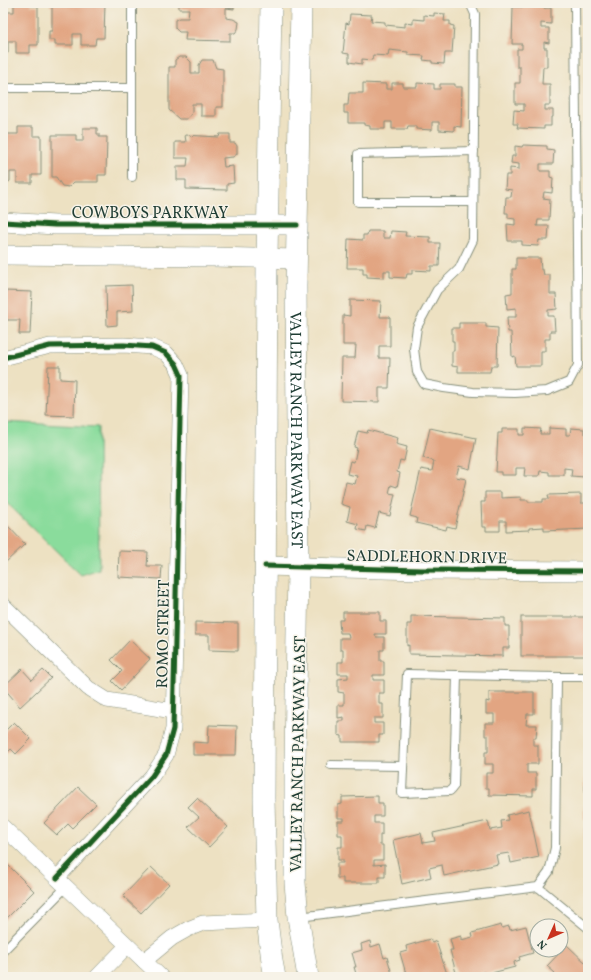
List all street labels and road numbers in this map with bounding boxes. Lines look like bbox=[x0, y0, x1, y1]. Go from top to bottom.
street label: COWBOYS PARKWAY bbox=[72, 203, 228, 225]
street label: VALLEY RANCH PARKWAY EAST bbox=[283, 311, 307, 549]
street label: SADDLEHORN DRIVE bbox=[346, 546, 507, 570]
street label: ROMO STREET bbox=[152, 579, 176, 689]
street label: VALLEY RANCH PARKWAY EAST bbox=[286, 635, 312, 873]

